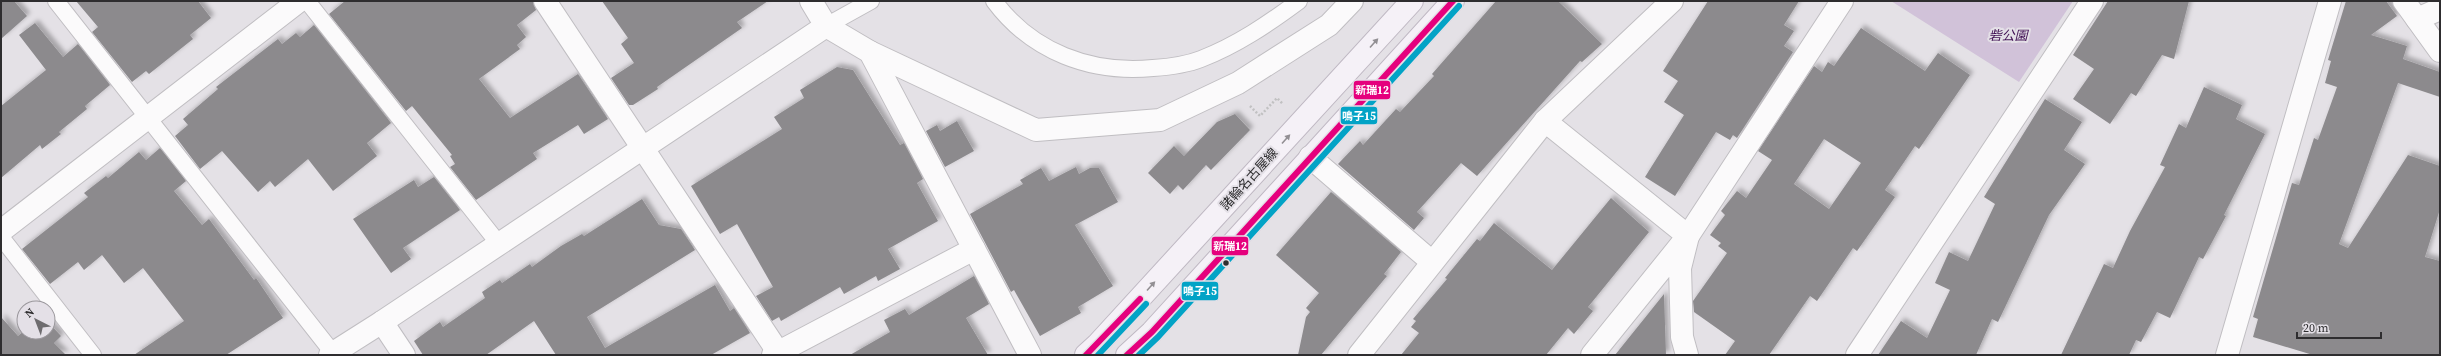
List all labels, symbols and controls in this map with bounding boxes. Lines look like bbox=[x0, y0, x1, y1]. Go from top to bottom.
park label: 砦公園 bbox=[1988, 27, 2029, 44]
one-way arrow bbox=[1369, 37, 1378, 48]
line badge: 新瑞12 bbox=[1353, 80, 1391, 100]
text: 新瑞12 bbox=[1355, 83, 1389, 98]
line badge: 鳴子15 bbox=[1340, 106, 1378, 125]
text: 鳴子15 bbox=[1342, 109, 1376, 124]
one-way arrow bbox=[1281, 134, 1290, 143]
street label: 諸輪名古屋線 bbox=[1217, 144, 1281, 214]
line badge: 新瑞12 bbox=[1211, 236, 1249, 256]
text: 新瑞12 bbox=[1213, 239, 1247, 254]
unlabelled marker bbox=[1221, 258, 1231, 268]
line badge: 鳴子15 bbox=[1181, 281, 1219, 301]
one-way arrow bbox=[1146, 282, 1155, 291]
text: 鳴子15 bbox=[1183, 284, 1217, 299]
north arrow bbox=[16, 300, 56, 340]
text: N bbox=[22, 305, 38, 321]
scale bar bbox=[2297, 314, 2381, 340]
text: 20 m bbox=[2303, 320, 2329, 336]

